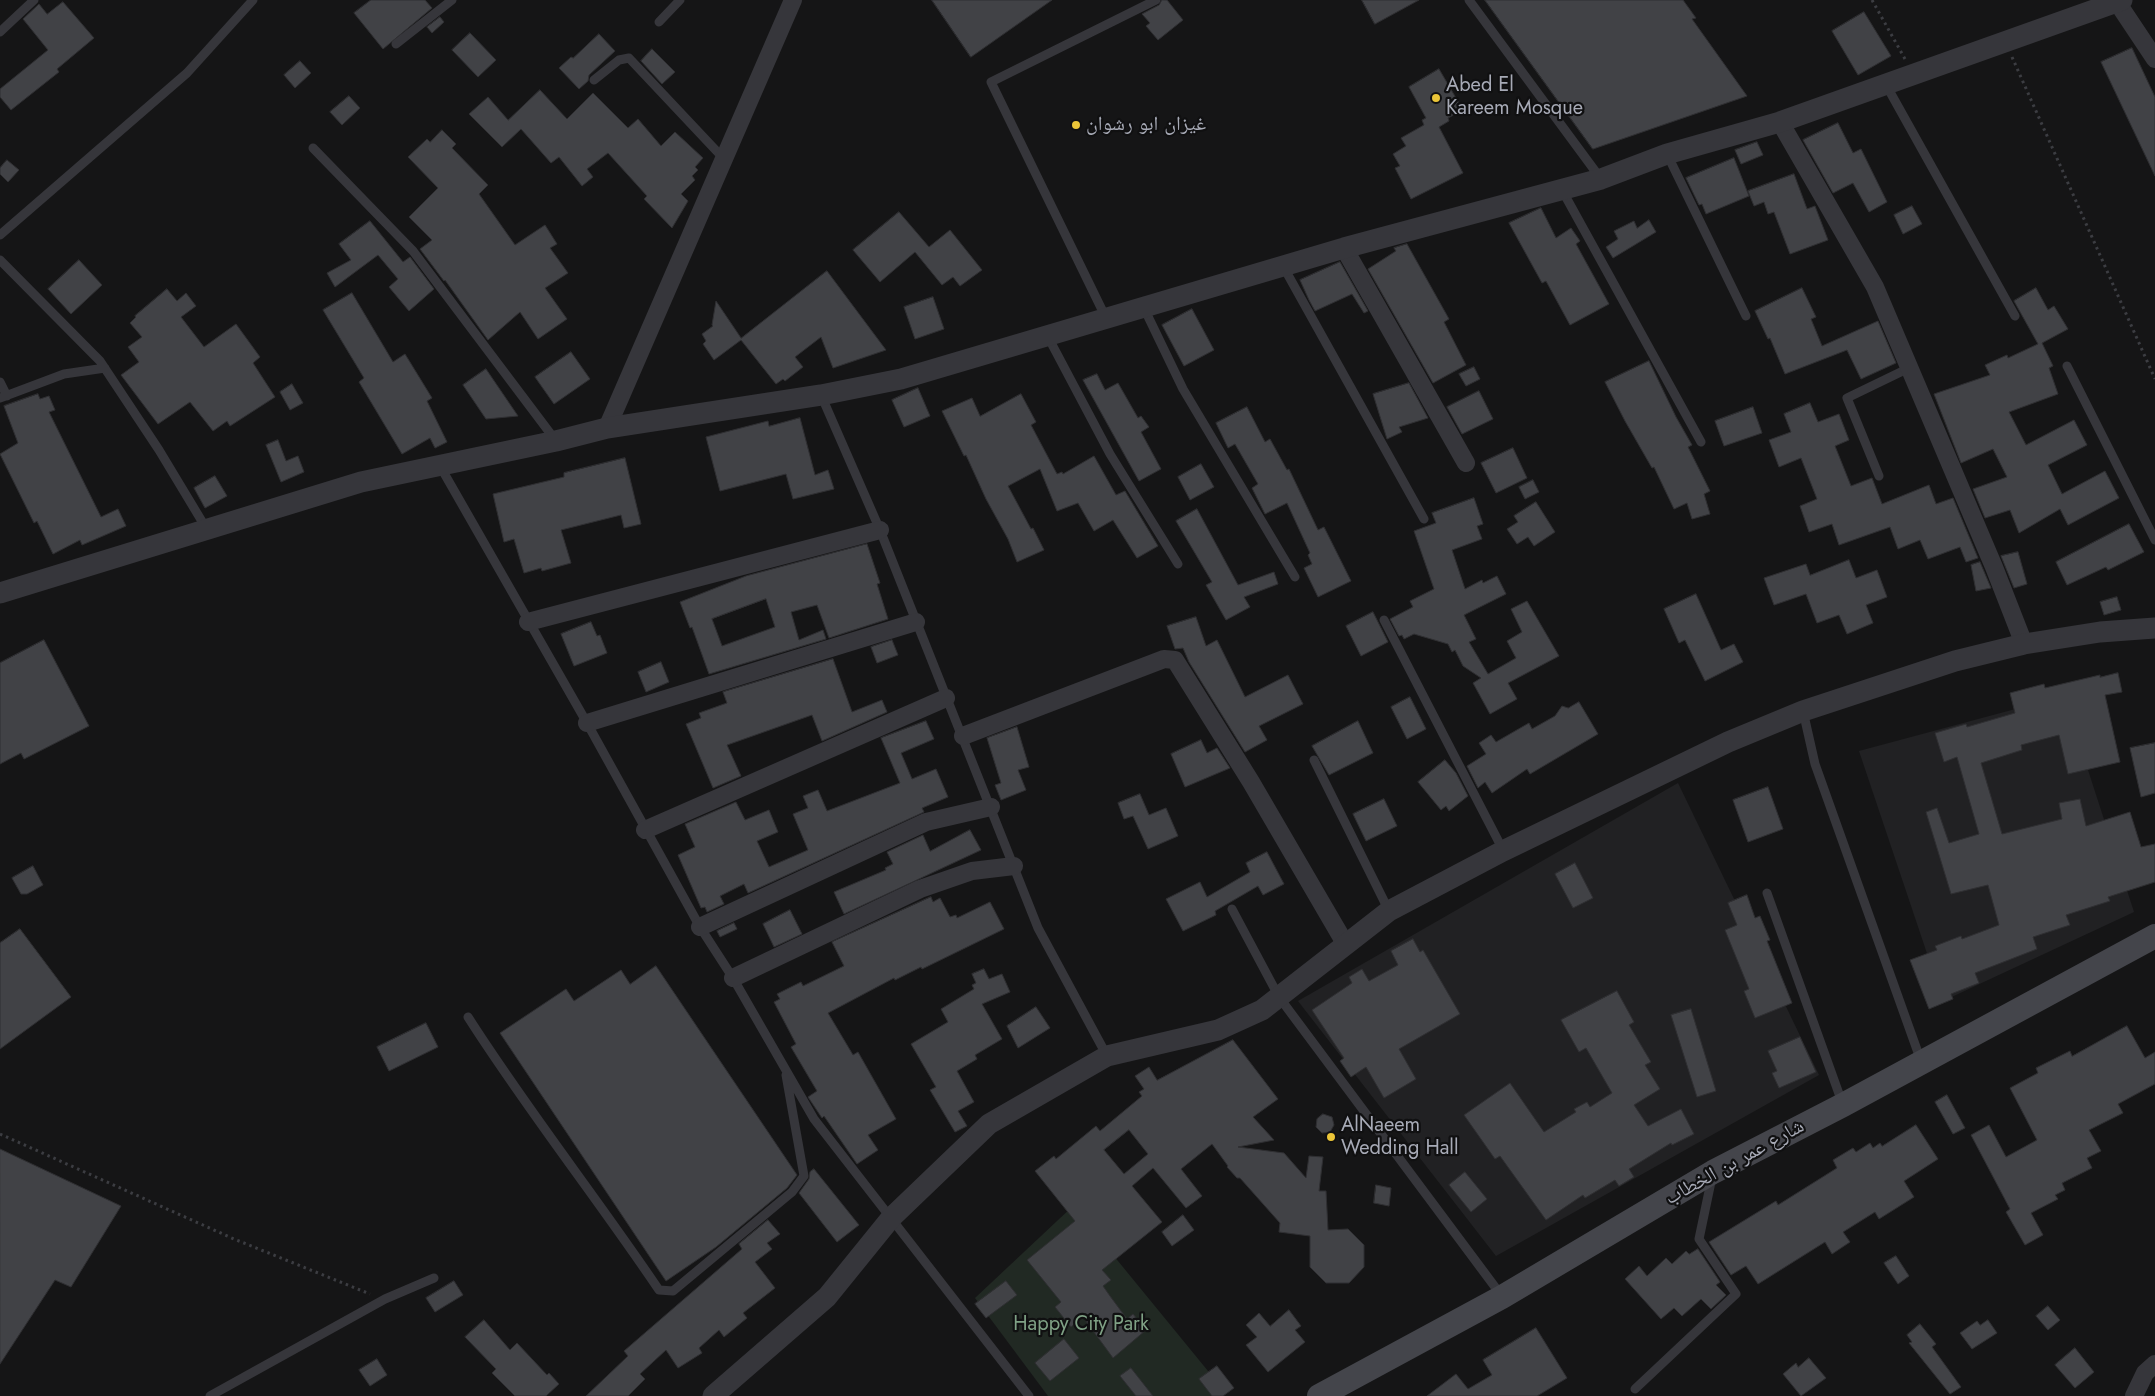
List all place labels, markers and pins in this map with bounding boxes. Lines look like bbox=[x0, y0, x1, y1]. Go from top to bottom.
place label: Abed El Kareem Mosque bbox=[1446, 74, 1583, 121]
marker: Abed El Kareem Mosque bbox=[1430, 92, 1442, 104]
place label: غيزان ابو رشوان bbox=[1086, 113, 1206, 137]
marker: غيزان ابو رشوان bbox=[1070, 119, 1082, 131]
place label: AlNaeem Wedding Hall bbox=[1341, 1114, 1459, 1161]
marker: AlNaeem Wedding Hall bbox=[1325, 1131, 1337, 1143]

